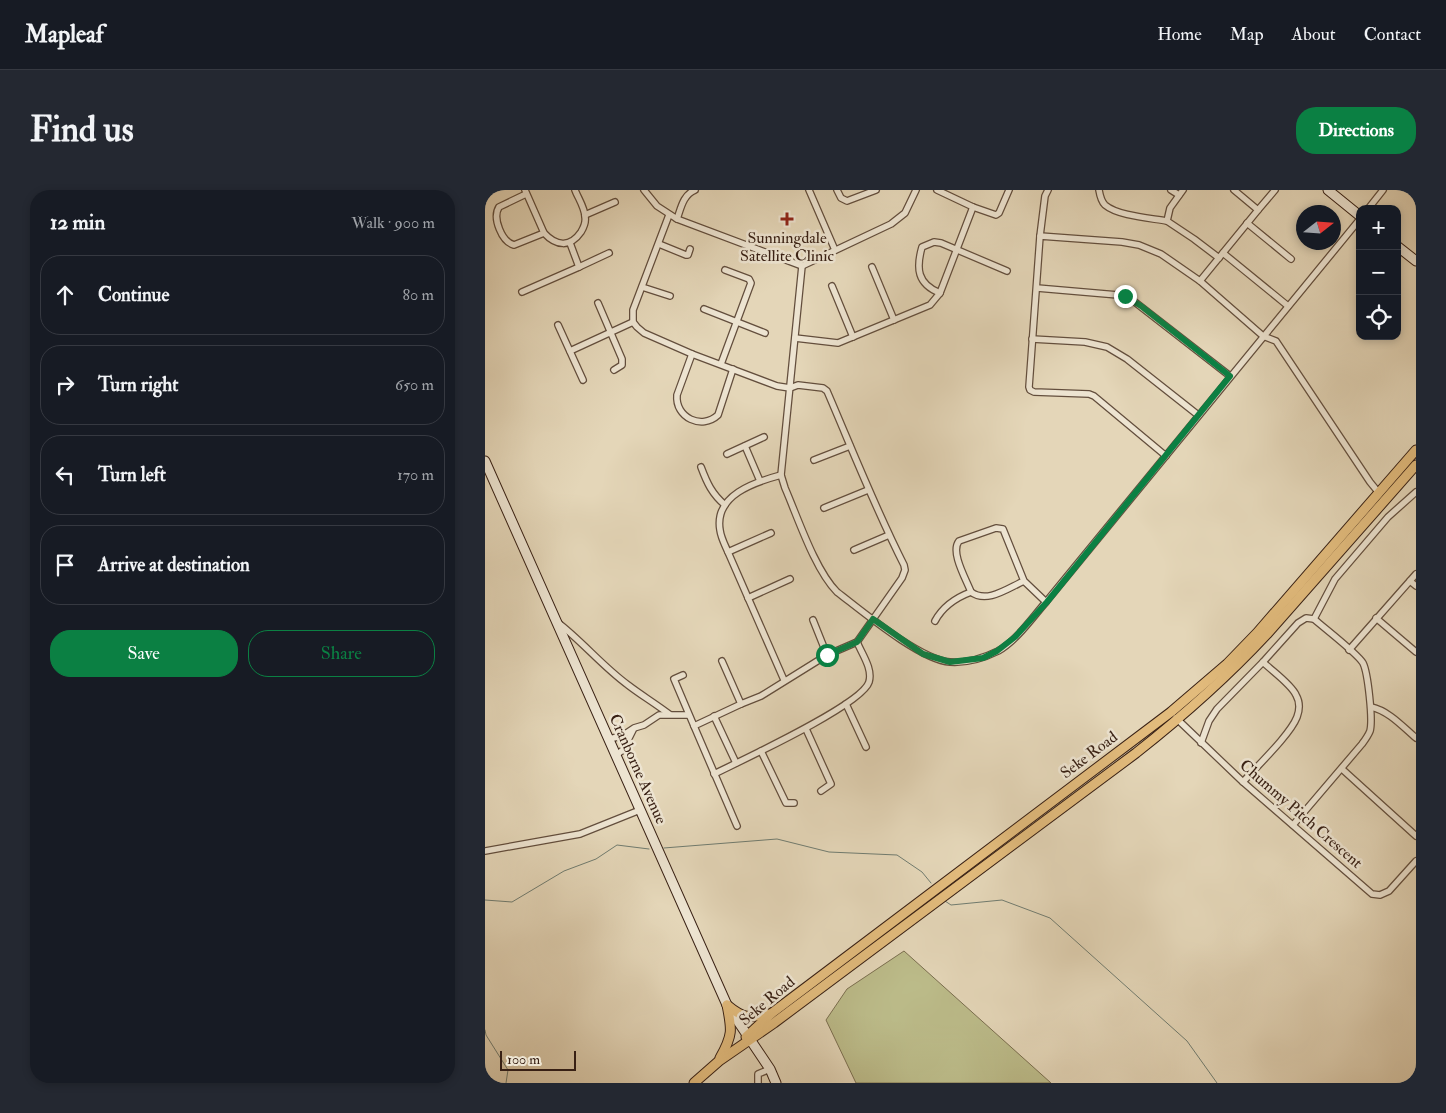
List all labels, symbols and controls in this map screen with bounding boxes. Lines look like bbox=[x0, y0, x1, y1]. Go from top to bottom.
text: Mapleaf bbox=[25, 19, 104, 50]
text: Home bbox=[1157, 23, 1202, 46]
text: Map bbox=[1230, 23, 1264, 46]
text: About bbox=[1292, 23, 1336, 46]
text: Contact bbox=[1364, 23, 1421, 46]
button: Directions bbox=[1296, 107, 1416, 154]
text: Find us bbox=[30, 108, 134, 152]
north arrow bbox=[1296, 205, 1341, 250]
map controls bbox=[1356, 205, 1401, 340]
button: + bbox=[1356, 205, 1401, 250]
text: 12 min bbox=[50, 209, 105, 236]
marker: Sunningdale Satellite Clinic bbox=[780, 212, 794, 226]
text: Walk · 900 m bbox=[352, 213, 435, 233]
place label: Sunningdale Satellite Clinic bbox=[740, 228, 835, 266]
button: − bbox=[1356, 250, 1401, 295]
icon: ahead bbox=[51, 281, 79, 309]
text: Continue bbox=[98, 283, 169, 307]
text: 80 m bbox=[403, 285, 434, 305]
route end bbox=[1114, 285, 1137, 308]
button: locate bbox=[1356, 295, 1401, 340]
icon: right bbox=[51, 371, 79, 399]
text: Turn right bbox=[98, 373, 178, 397]
text: 650 m bbox=[395, 375, 434, 395]
icon: left bbox=[51, 461, 79, 489]
text: Turn left bbox=[98, 463, 166, 487]
text: 170 m bbox=[397, 465, 434, 485]
icon: arrive bbox=[51, 551, 79, 579]
text: Arrive at destination bbox=[98, 553, 250, 577]
button: Save bbox=[50, 630, 238, 677]
button: Share bbox=[248, 630, 435, 677]
route start bbox=[816, 644, 839, 667]
street label: Cranborne Avenue bbox=[605, 711, 671, 827]
street label: Seke Road bbox=[1056, 727, 1122, 783]
street label: Chummy Pitch Crescent bbox=[1236, 755, 1366, 873]
street label: Seke Road bbox=[735, 972, 799, 1030]
scale bar bbox=[500, 1048, 576, 1071]
text: 100 m bbox=[507, 1051, 540, 1068]

